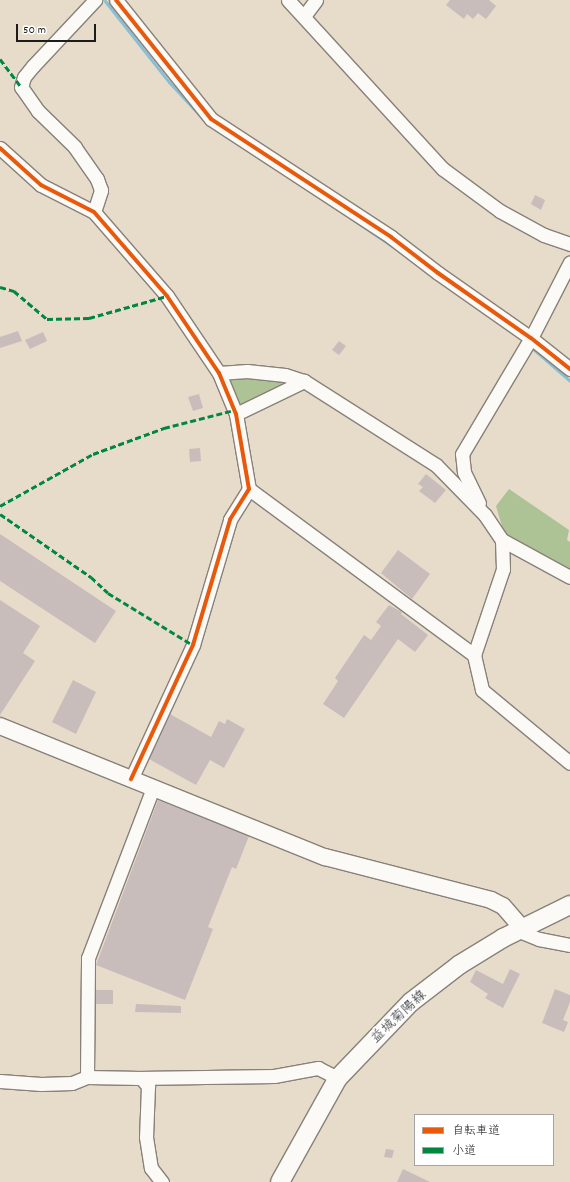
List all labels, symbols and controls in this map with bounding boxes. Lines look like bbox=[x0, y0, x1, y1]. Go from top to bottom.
scale bar bbox=[18, 16, 98, 42]
text: 50 m bbox=[23, 22, 46, 39]
street label: 益城菊陽線 bbox=[368, 987, 430, 1047]
legend bbox=[414, 1114, 554, 1166]
text: 自転車道 bbox=[452, 1123, 500, 1140]
text: 小道 bbox=[452, 1143, 476, 1160]

